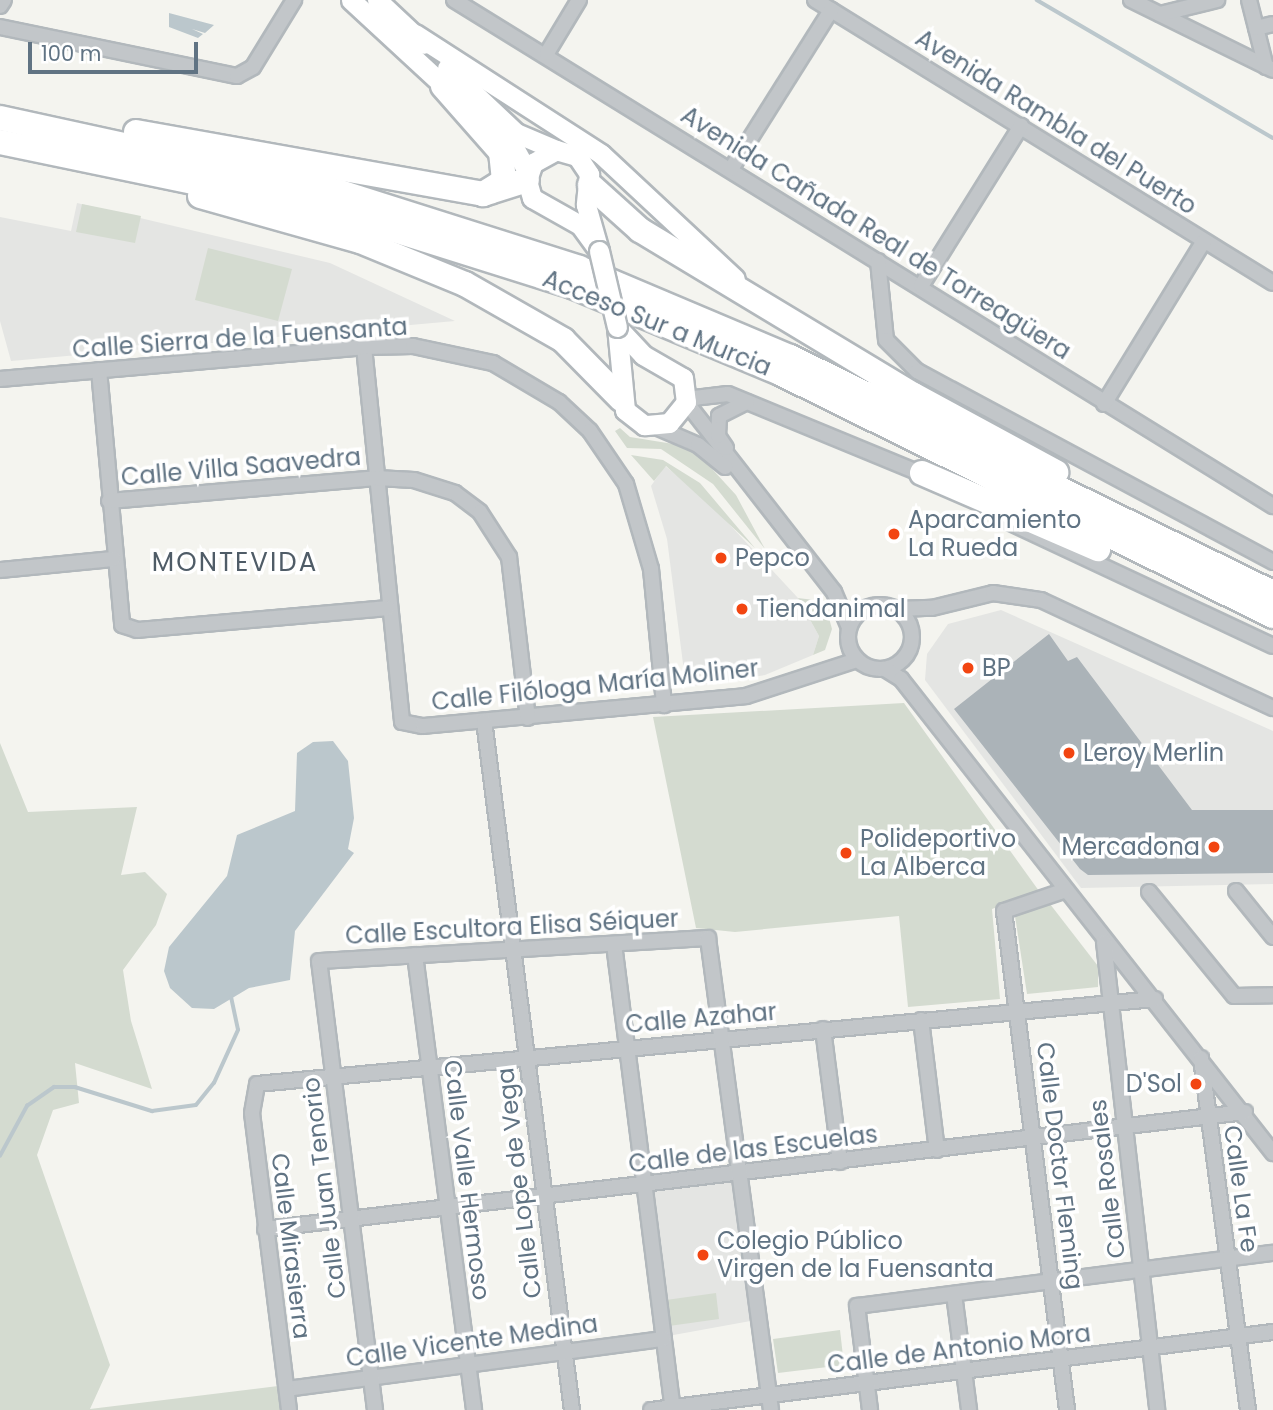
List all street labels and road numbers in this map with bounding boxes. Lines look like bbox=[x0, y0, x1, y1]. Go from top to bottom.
street label: Avenida Rambla del Puerto bbox=[910, 24, 1202, 220]
street label: Avenida Cañada Real de Torreagüera bbox=[676, 100, 1076, 366]
street label: Acceso Sur a Murcia bbox=[539, 264, 775, 382]
street label: Calle Sierra de la Fuensanta bbox=[71, 312, 409, 364]
street label: Calle Villa Saavedra bbox=[120, 442, 362, 492]
street label: Calle Filóloga María Moliner bbox=[430, 654, 760, 716]
street label: Calle Escultora Elisa Séiquer bbox=[345, 904, 679, 950]
street label: Calle Azahar bbox=[624, 997, 778, 1039]
street label: Calle Doctor Fleming bbox=[1031, 1041, 1089, 1291]
street label: Calle Valle Hermoso bbox=[438, 1058, 496, 1302]
street label: Calle Lope de Vega bbox=[491, 1066, 547, 1300]
street label: Calle Juan Tenorio bbox=[296, 1076, 352, 1300]
street label: Calle Rosales bbox=[1083, 1098, 1131, 1260]
street label: Calle de las Escuelas bbox=[627, 1119, 879, 1179]
street label: Calle La Fe bbox=[1218, 1124, 1264, 1254]
street label: Calle Mirasierra bbox=[265, 1151, 317, 1341]
street label: Calle Vicente Medina bbox=[344, 1309, 600, 1373]
street label: Calle de Antonio Mora bbox=[826, 1319, 1092, 1379]

